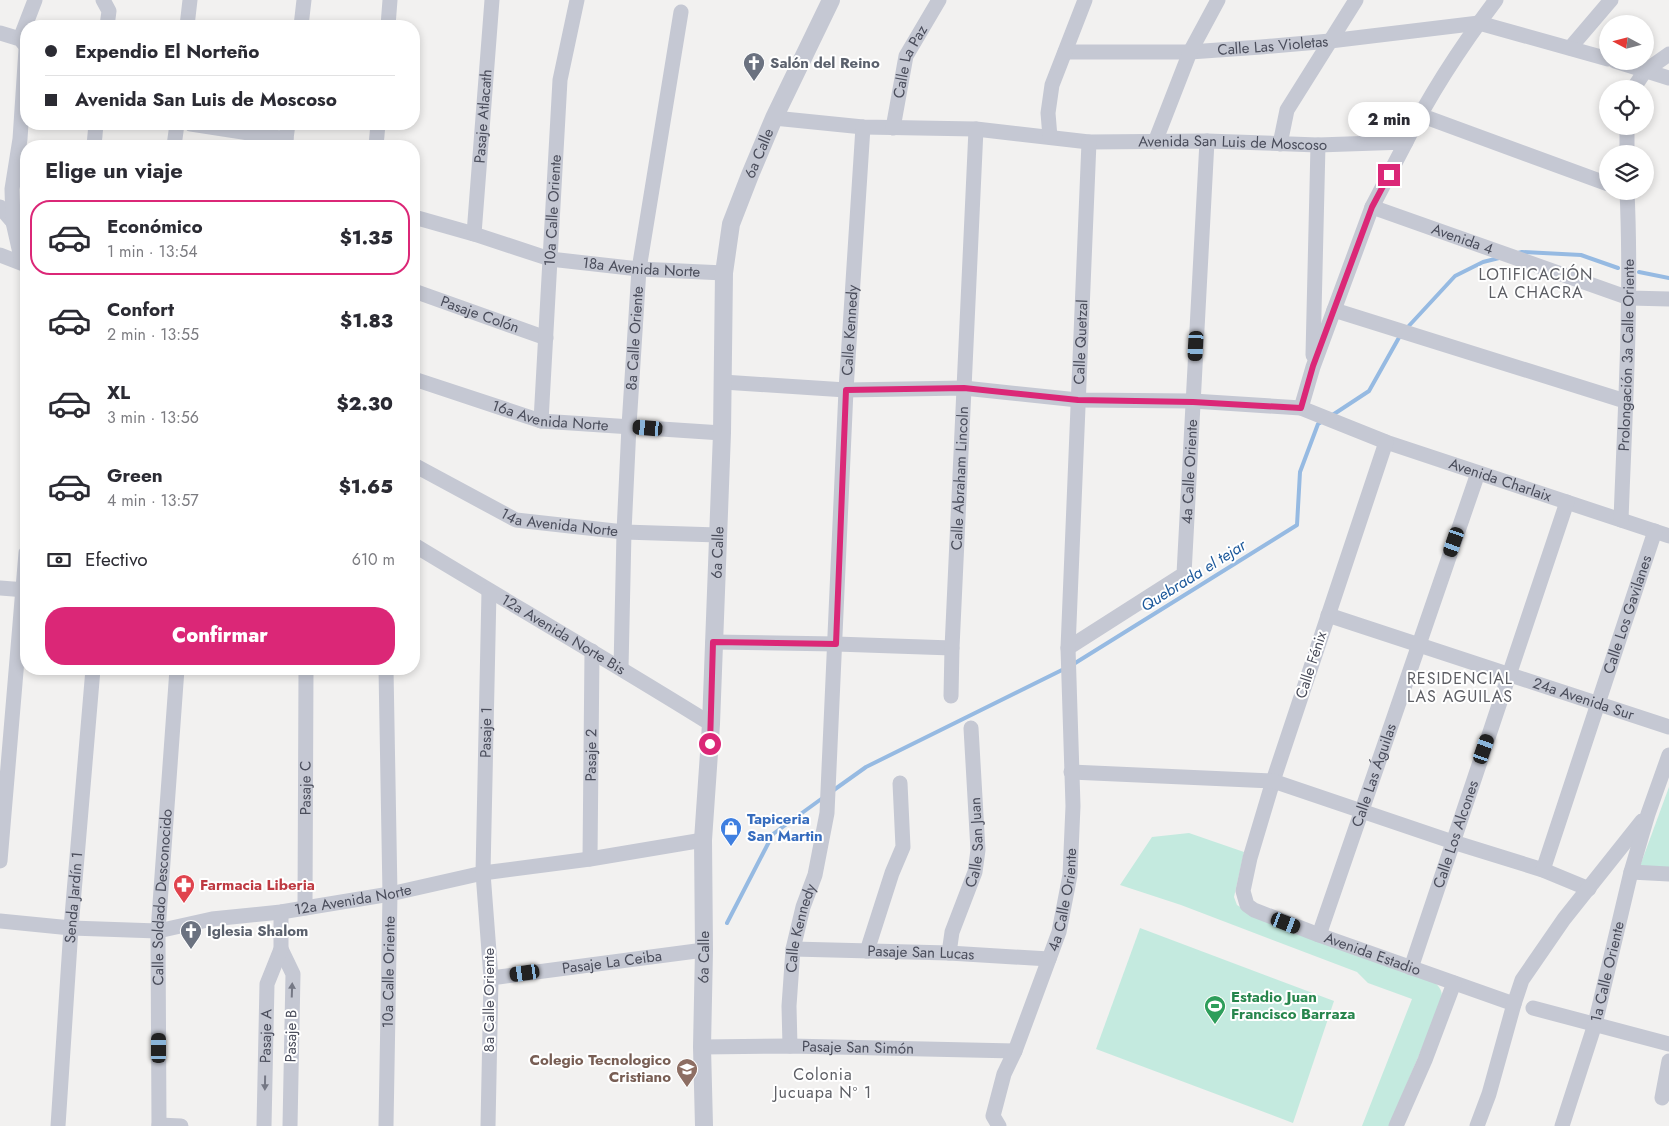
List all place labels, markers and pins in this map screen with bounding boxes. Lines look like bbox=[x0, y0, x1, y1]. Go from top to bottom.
church icon: Salón del Reino bbox=[742, 51, 766, 82]
place label: Salón del Reino bbox=[770, 52, 880, 74]
place label: Tapiceria San Martin bbox=[747, 808, 823, 847]
shop icon: Tapiceria San Martin bbox=[719, 816, 743, 847]
pharmacy icon: Farmacia Liberia bbox=[172, 873, 196, 904]
place label: Farmacia Liberia bbox=[200, 874, 315, 896]
church icon: Iglesia Shalom bbox=[179, 919, 203, 950]
place label: Iglesia Shalom bbox=[207, 920, 308, 942]
place label: Estadio Juan Francisco Barraza bbox=[1231, 986, 1355, 1025]
sports icon: Estadio Juan Francisco Barraza bbox=[1203, 994, 1227, 1025]
place label: Colegio Tecnologico Cristiano bbox=[530, 1049, 671, 1088]
school or university icon: Colegio Tecnologico Cristiano bbox=[675, 1057, 699, 1088]

